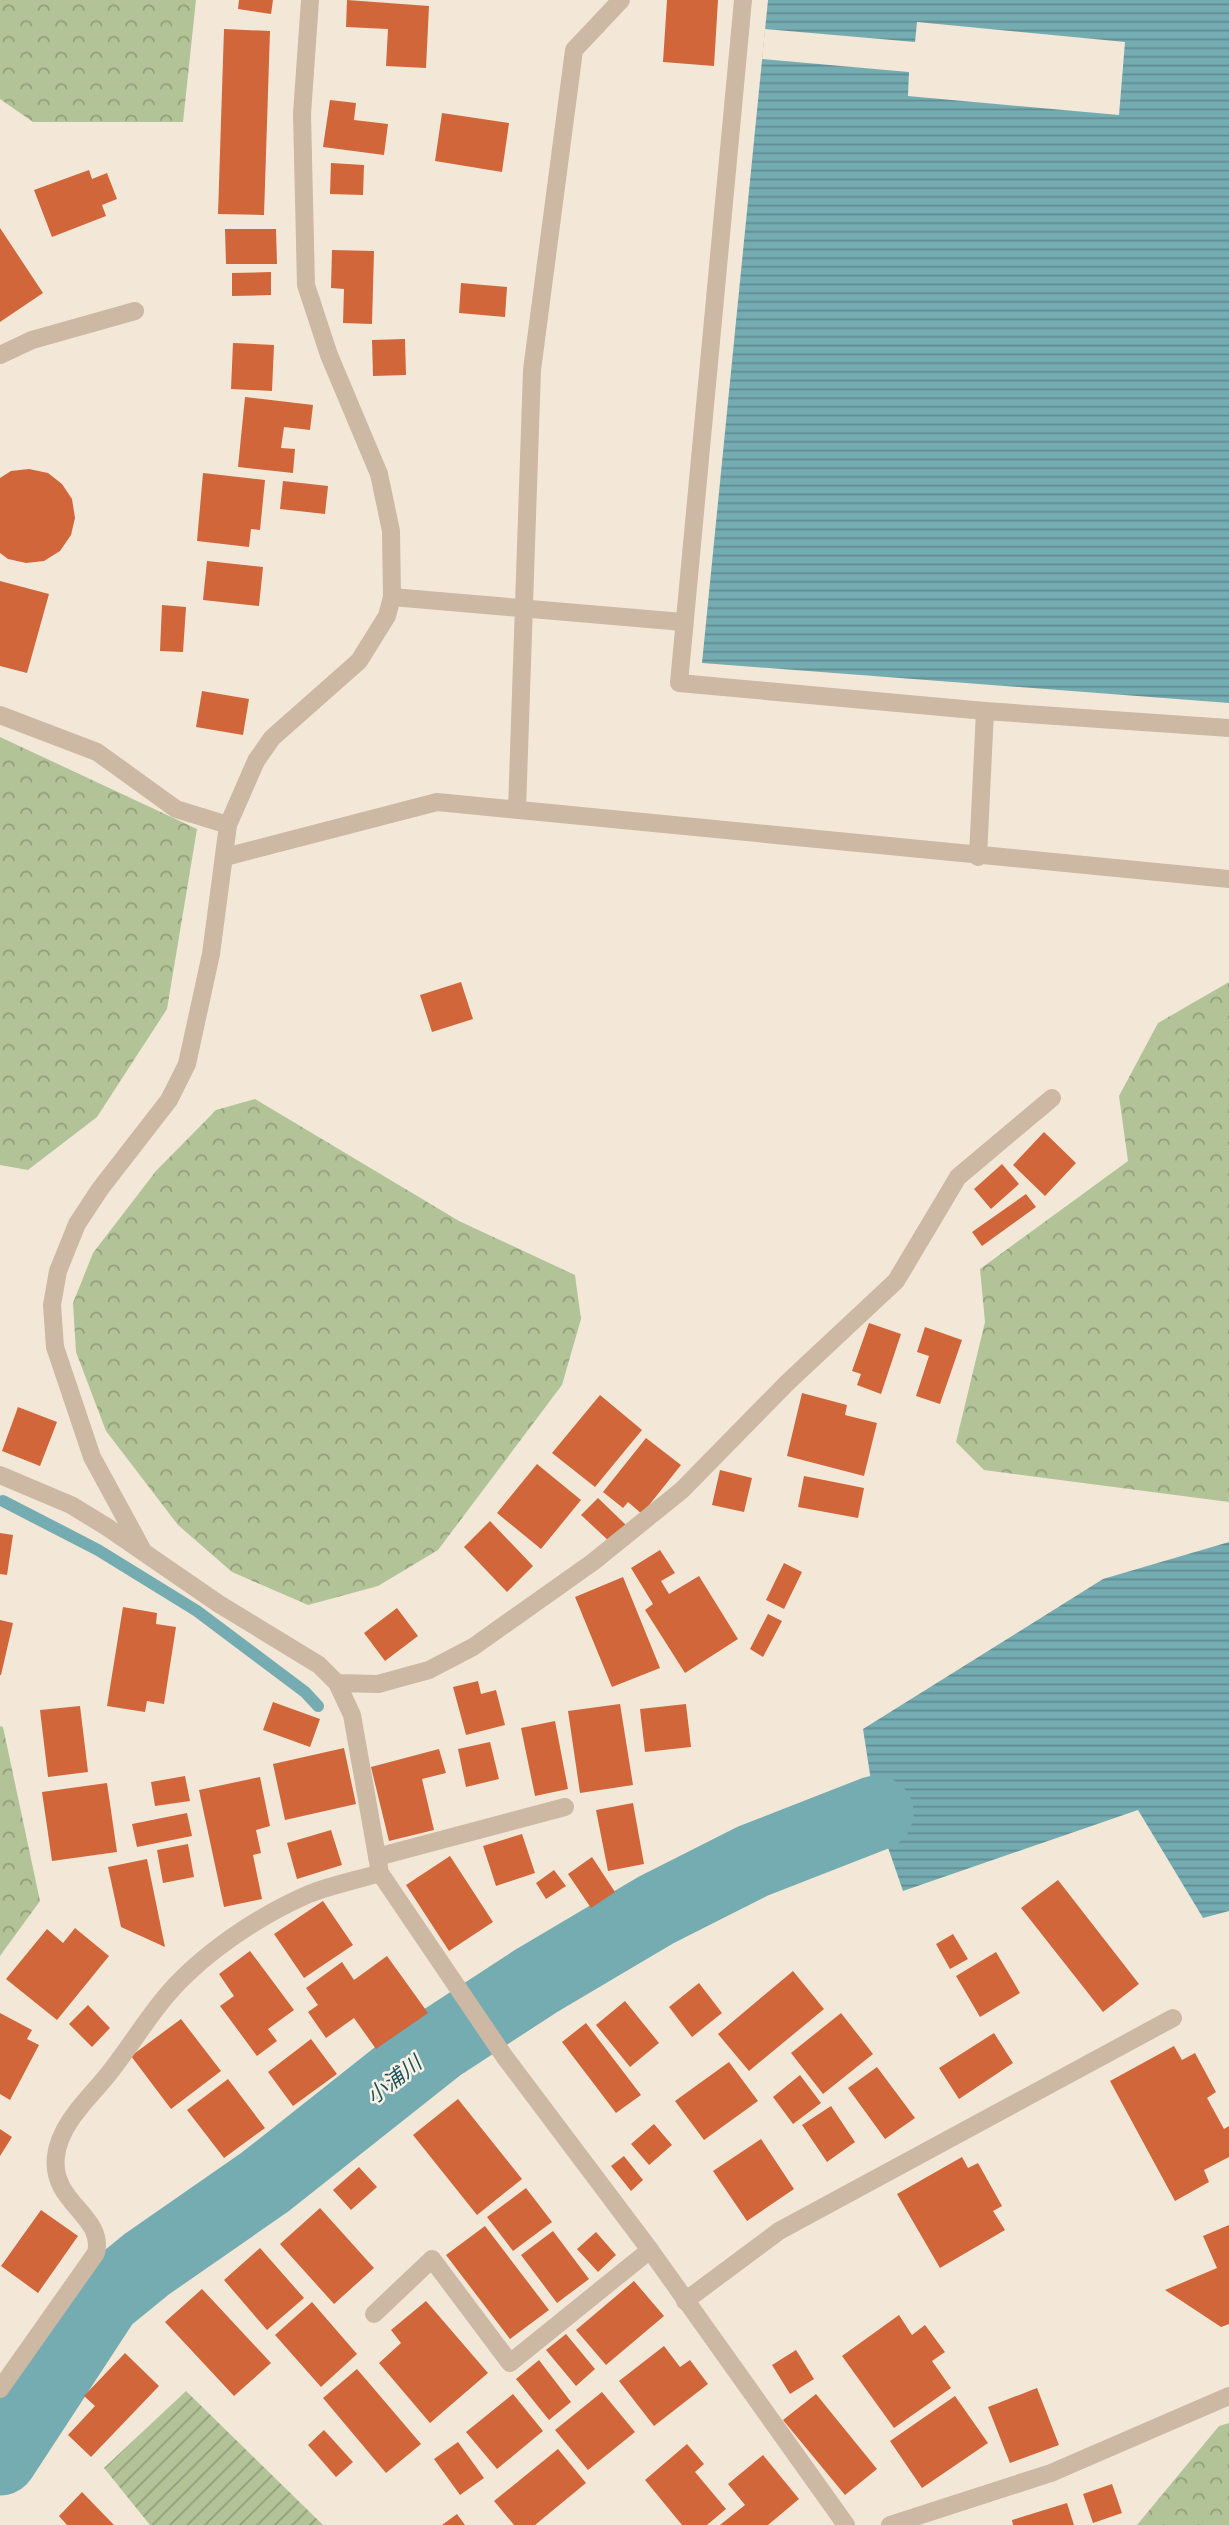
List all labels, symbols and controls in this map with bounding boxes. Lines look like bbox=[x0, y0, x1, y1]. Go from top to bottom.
water label: 小浦川 bbox=[361, 2048, 429, 2110]

